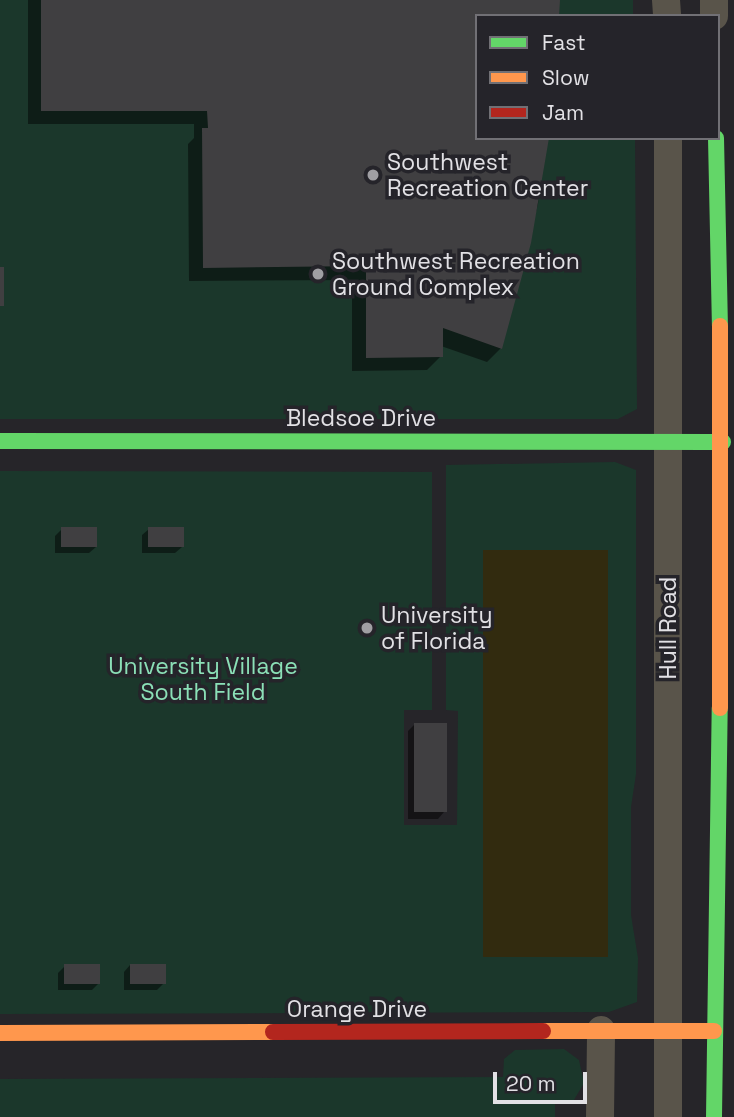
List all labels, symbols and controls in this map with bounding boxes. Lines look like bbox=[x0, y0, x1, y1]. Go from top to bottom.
legend bbox=[475, 14, 720, 140]
text: Fast bbox=[542, 29, 586, 56]
text: Slow bbox=[542, 64, 590, 91]
text: Jam bbox=[542, 99, 584, 126]
place label: Southwest Recreation Center bbox=[387, 148, 588, 202]
marker: Southwest Recreation Center bbox=[365, 167, 381, 183]
place label: Southwest Recreation Ground Complex bbox=[332, 247, 580, 301]
marker: Southwest Recreation Ground Complex bbox=[310, 266, 326, 282]
street label: Bledsoe Drive bbox=[286, 404, 436, 432]
street label: Hull Road bbox=[654, 577, 682, 679]
place label: University of Florida bbox=[381, 601, 492, 655]
marker: University of Florida bbox=[359, 620, 375, 636]
park label: University Village South Field bbox=[108, 652, 298, 706]
street label: Orange Drive bbox=[287, 995, 427, 1023]
scale bar bbox=[496, 1058, 590, 1102]
text: 20 m bbox=[506, 1070, 556, 1097]

